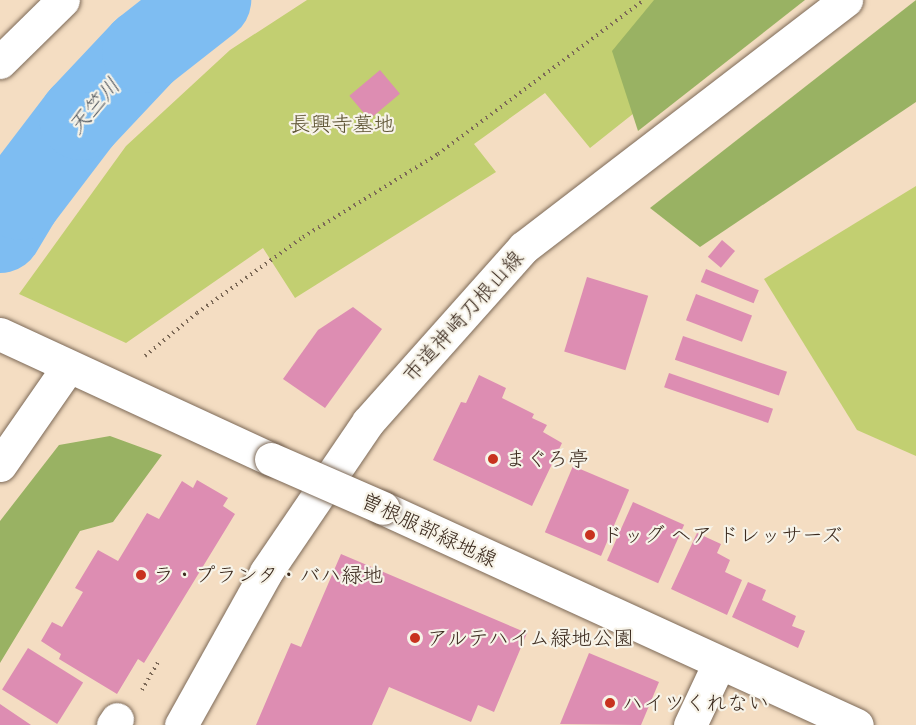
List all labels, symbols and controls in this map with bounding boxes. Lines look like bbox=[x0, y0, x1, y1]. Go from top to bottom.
water label: 天竺川 bbox=[62, 72, 126, 140]
park label: 長興寺墓地 bbox=[290, 111, 394, 137]
street label: 市道神崎刀根山線 bbox=[397, 245, 529, 387]
place label: まぐろ亭 bbox=[505, 446, 589, 472]
marker: まぐろ亭 bbox=[486, 452, 500, 466]
street label: 曽根服部緑地線 bbox=[357, 488, 501, 572]
place label: ドッグ ヘア ドレッサーズ bbox=[602, 522, 844, 548]
marker: ドッグ ヘア ドレッサーズ bbox=[583, 528, 597, 542]
place label: ラ・プランタ・バハ緑地 bbox=[153, 562, 384, 588]
marker: ラ・プランタ・バハ緑地 bbox=[134, 568, 148, 582]
place label: アルテハイム緑地公園 bbox=[427, 625, 637, 651]
marker: アルテハイム緑地公園 bbox=[408, 631, 422, 645]
place label: ハイツくれない bbox=[622, 690, 769, 716]
marker: ハイツくれない bbox=[603, 696, 617, 710]

